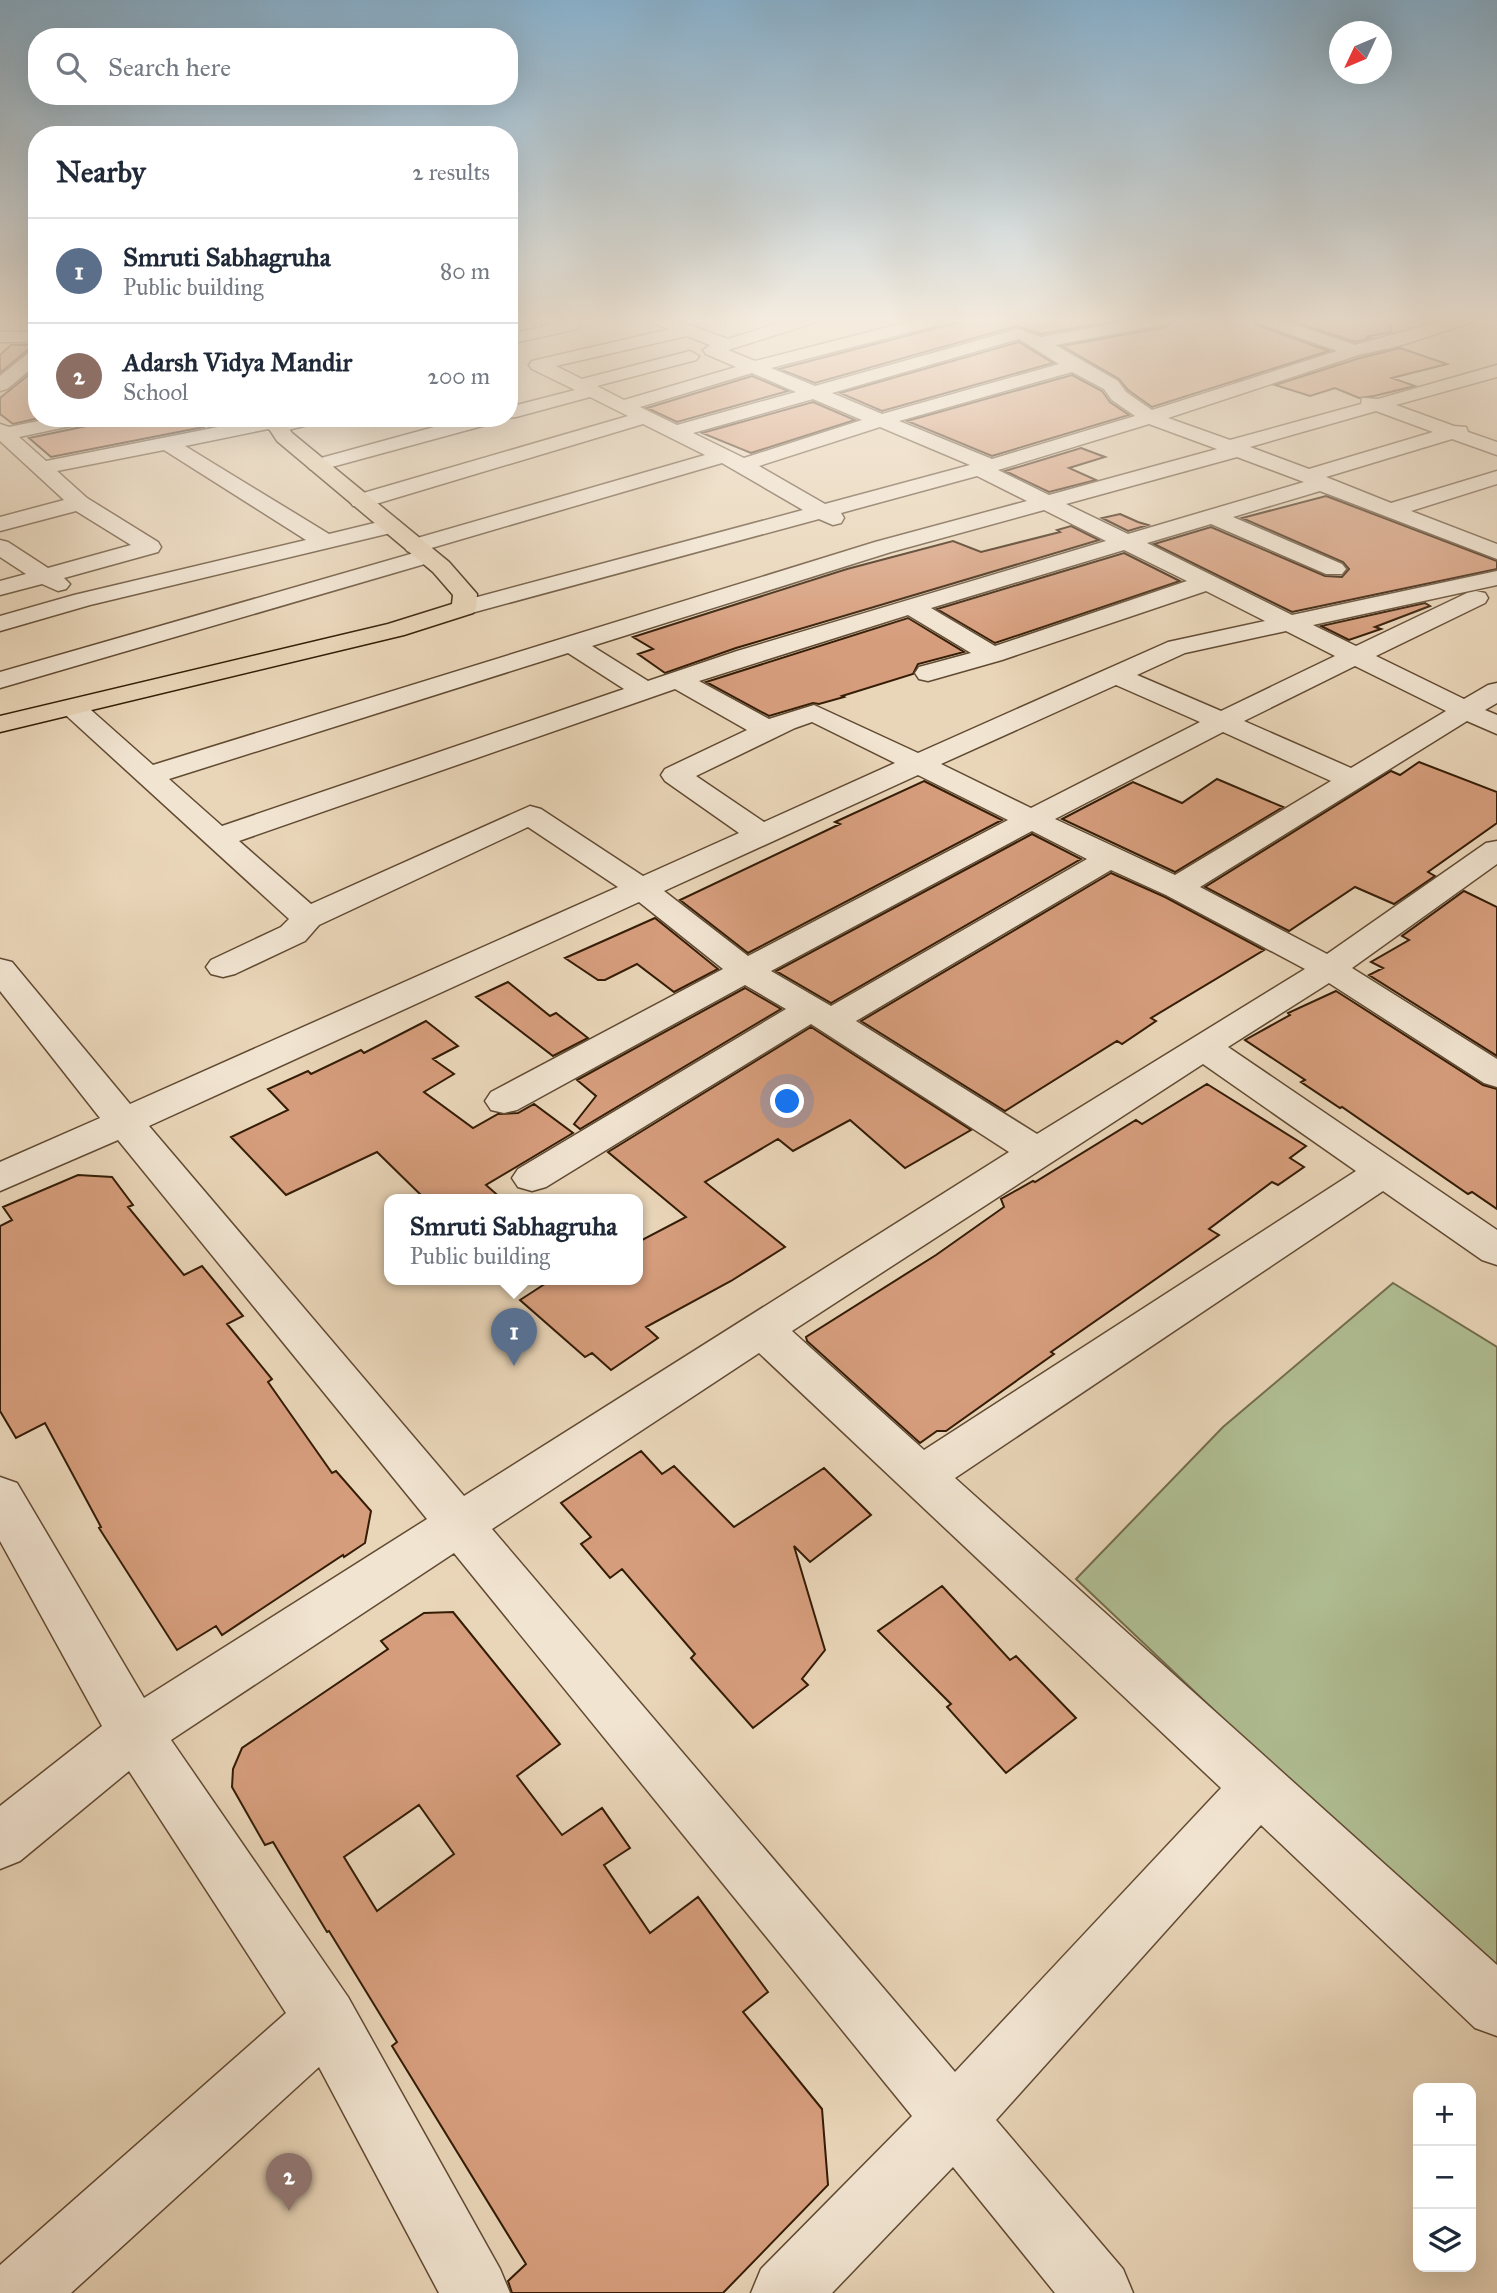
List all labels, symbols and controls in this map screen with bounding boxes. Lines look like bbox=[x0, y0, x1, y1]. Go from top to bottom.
north arrow bbox=[1329, 21, 1392, 84]
search box bbox=[28, 28, 518, 105]
icon: search bbox=[52, 48, 90, 86]
text: Search here bbox=[108, 51, 231, 83]
text: Nearby bbox=[56, 154, 146, 190]
text: 2 results bbox=[412, 158, 490, 186]
text: Smruti Sabhagruha bbox=[123, 241, 331, 273]
text: 1 bbox=[74, 257, 84, 285]
text: 80 m bbox=[440, 257, 490, 285]
text: Public building bbox=[123, 273, 263, 301]
text: Adarsh Vidya Mandir bbox=[123, 346, 352, 378]
text: 2 bbox=[73, 362, 85, 390]
text: 200 m bbox=[428, 362, 490, 390]
text: School bbox=[123, 378, 188, 406]
your location bbox=[770, 1084, 804, 1118]
popup bbox=[384, 1194, 643, 1285]
text: Smruti Sabhagruha bbox=[410, 1210, 617, 1242]
text: Public building bbox=[410, 1242, 550, 1270]
pin: 1 bbox=[491, 1308, 537, 1366]
map controls bbox=[1413, 2083, 1476, 2272]
button: + bbox=[1413, 2083, 1476, 2146]
button: − bbox=[1413, 2146, 1476, 2209]
pin: 2 bbox=[266, 2153, 312, 2211]
button: layers bbox=[1413, 2209, 1476, 2272]

